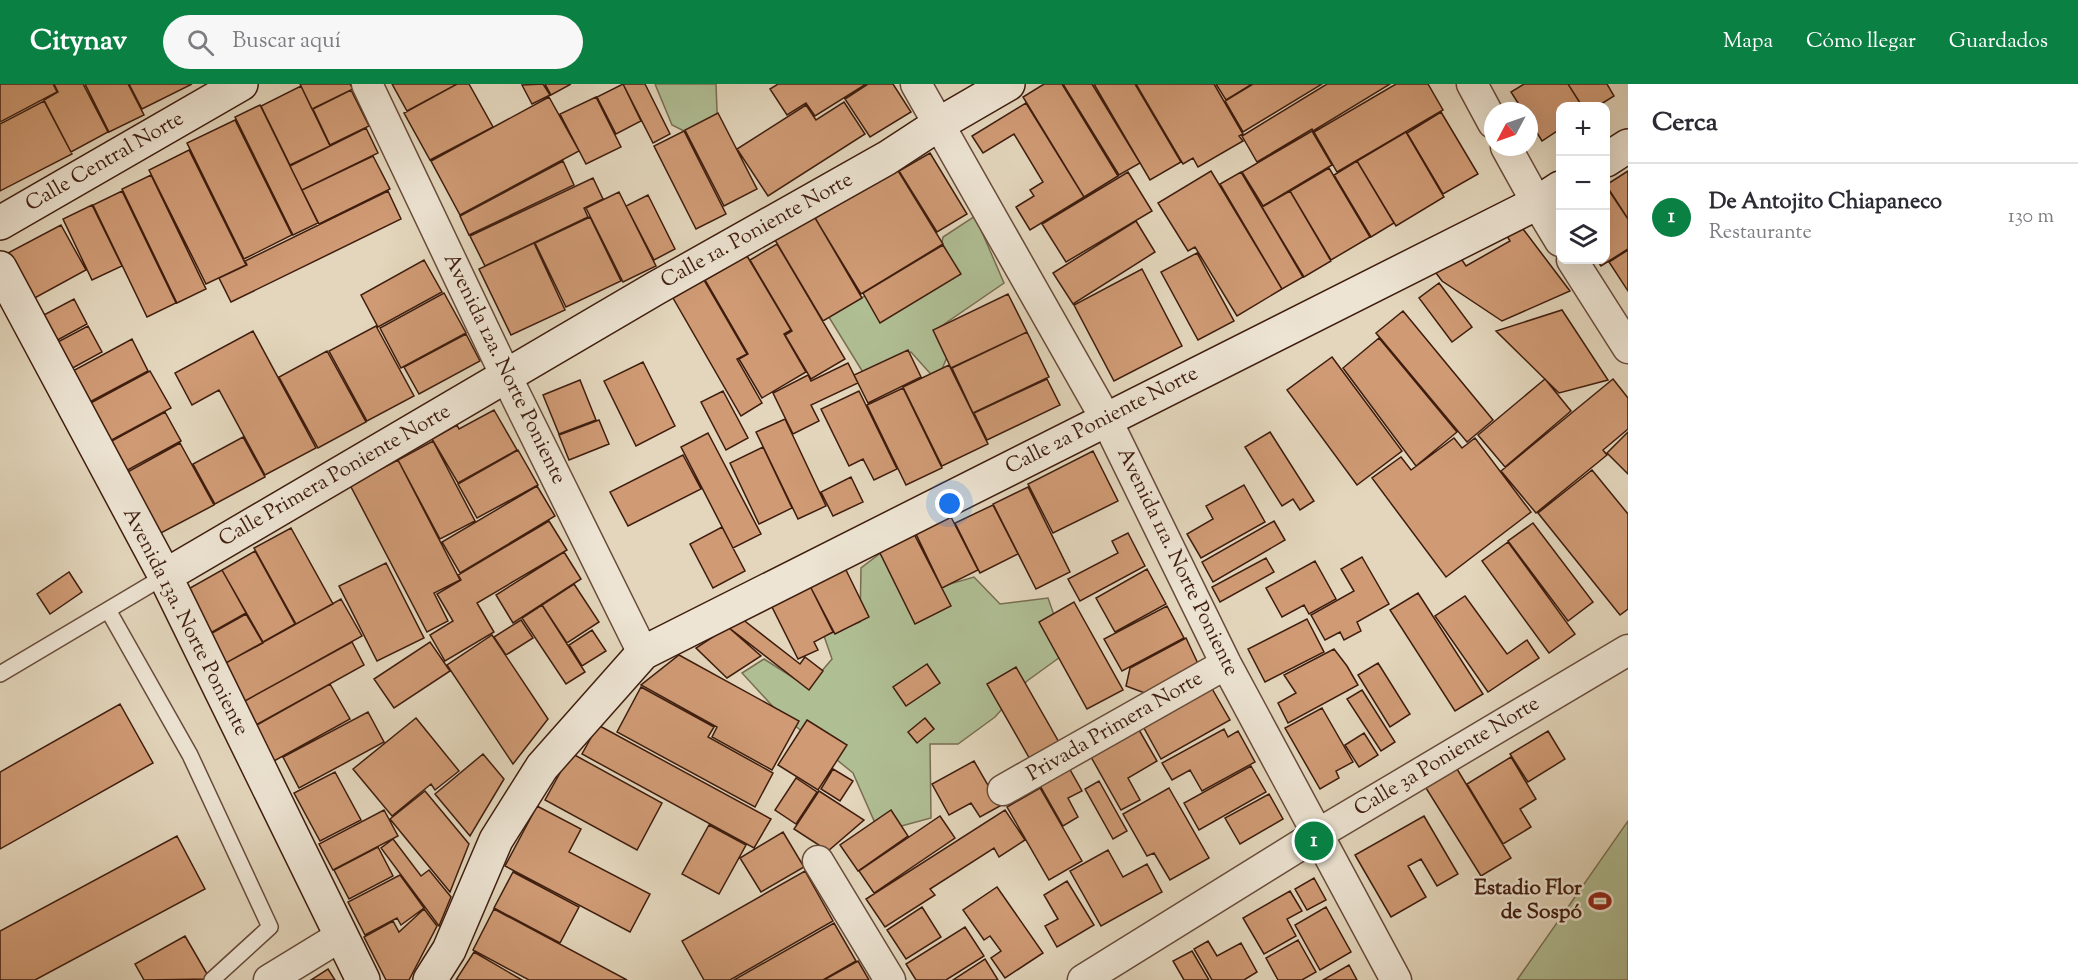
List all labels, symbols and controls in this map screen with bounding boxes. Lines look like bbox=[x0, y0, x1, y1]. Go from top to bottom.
search box bbox=[163, 15, 583, 69]
text: Citynav bbox=[30, 22, 127, 62]
icon: search bbox=[184, 26, 217, 59]
text: Buscar aquí bbox=[232, 26, 341, 58]
text: Mapa bbox=[1723, 27, 1773, 57]
text: Cómo llegar bbox=[1806, 27, 1916, 57]
text: Guardados bbox=[1949, 27, 2048, 57]
north arrow bbox=[1484, 102, 1538, 156]
map controls bbox=[1556, 102, 1610, 264]
button: + bbox=[1556, 102, 1610, 156]
street label: Calle Central Norte bbox=[20, 104, 190, 220]
text: Cerca bbox=[1652, 105, 1718, 142]
button: − bbox=[1556, 156, 1610, 210]
street label: Calle 1a. Poniente Norte bbox=[655, 166, 859, 296]
text: De Antojito Chiapaneco bbox=[1709, 187, 1942, 219]
text: 1 bbox=[1668, 203, 1675, 232]
text: 130 m bbox=[2008, 203, 2054, 232]
button: layers bbox=[1556, 210, 1610, 264]
text: Restaurante bbox=[1709, 219, 1812, 248]
street label: Avenida 12a. Norte Poniente bbox=[435, 248, 573, 490]
street label: Calle 2a Poniente Norte bbox=[1000, 359, 1204, 483]
street label: Calle Primera Poniente Norte bbox=[213, 397, 457, 555]
street label: Avenida 11a. Norte Poniente bbox=[1108, 443, 1246, 681]
your location bbox=[935, 489, 964, 518]
street label: Avenida 13a. Norte Poniente bbox=[114, 503, 256, 741]
street label: Privada Primera Norte bbox=[1021, 664, 1209, 790]
street label: Calle 3a Poniente Norte bbox=[1349, 690, 1545, 824]
pin: 1 bbox=[1294, 818, 1334, 864]
place label: Estadio Flor de Sospó bbox=[1474, 874, 1583, 928]
sports icon: Estadio Flor de Sospó bbox=[1587, 888, 1613, 914]

